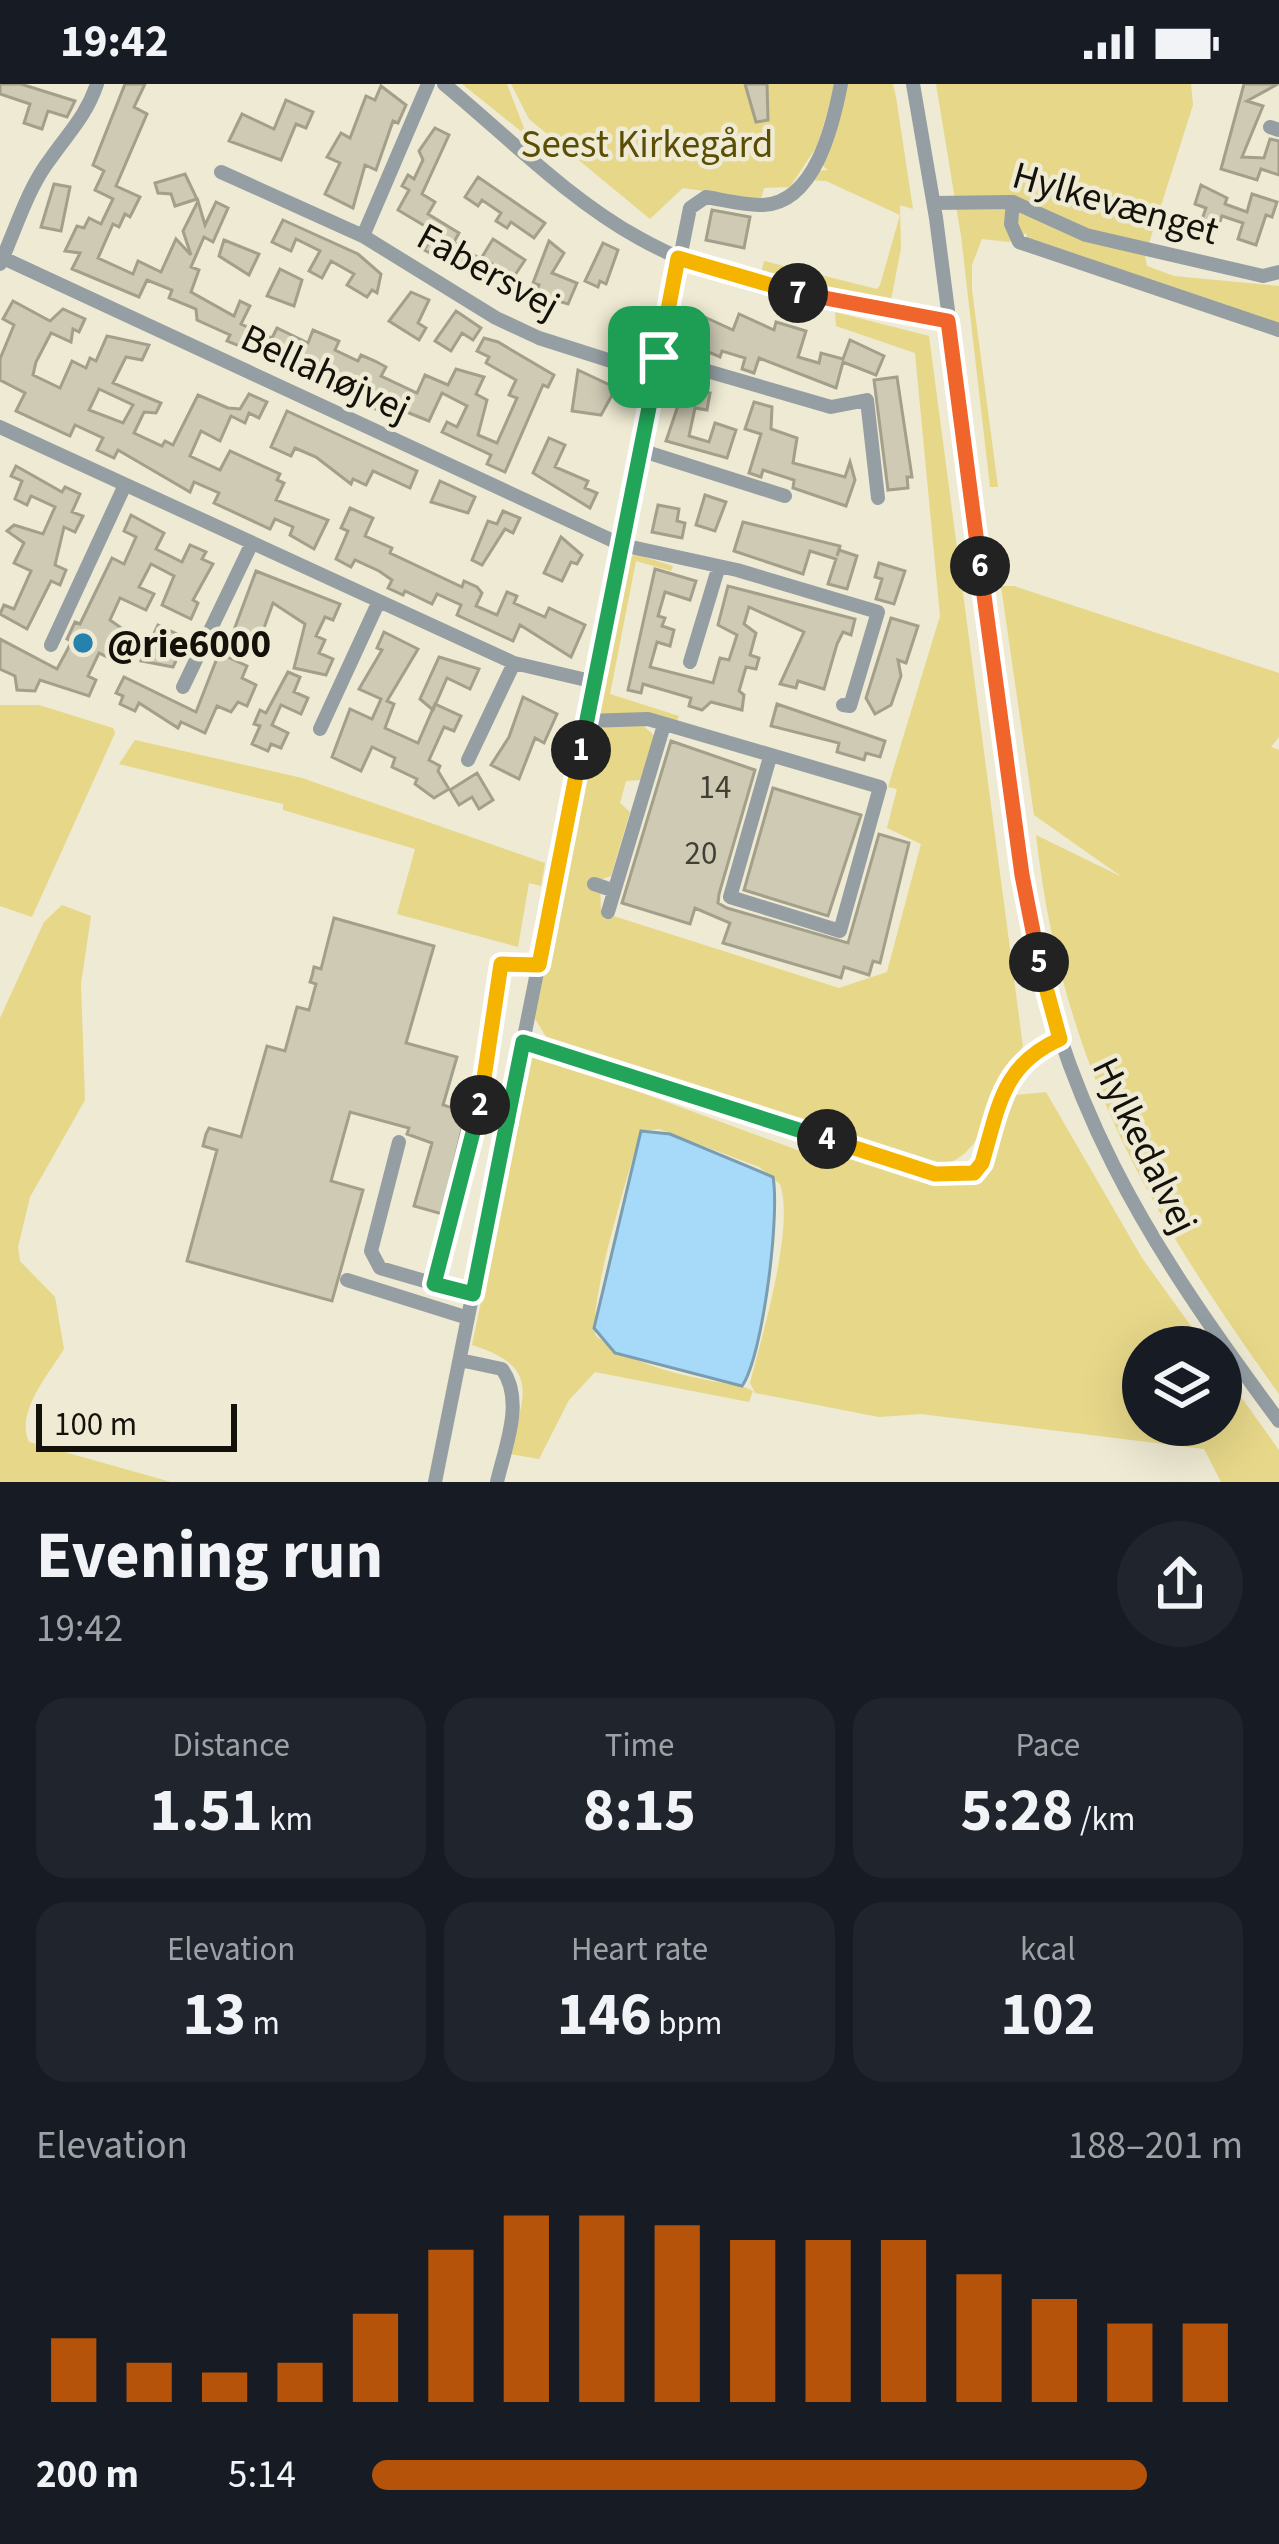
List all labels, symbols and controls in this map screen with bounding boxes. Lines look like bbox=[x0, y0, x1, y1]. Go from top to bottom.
text: 19:42 bbox=[60, 10, 169, 74]
park label: Seest Kirkegård bbox=[521, 117, 773, 173]
street label: Hylkevænget bbox=[1006, 148, 1225, 260]
street label: Fabersvej bbox=[407, 210, 570, 334]
pin: 7 bbox=[768, 263, 828, 323]
text: 7 bbox=[789, 269, 807, 316]
pin bbox=[608, 306, 710, 408]
street label: Bellahøjvej bbox=[231, 310, 419, 437]
icon: arrive bbox=[626, 324, 692, 390]
pin: 6 bbox=[950, 536, 1010, 596]
text: 6 bbox=[971, 542, 989, 589]
place label: @rie6000 bbox=[107, 617, 271, 673]
marker: @rie6000 bbox=[70, 630, 96, 656]
pin: 1 bbox=[551, 720, 611, 780]
text: 1 bbox=[572, 726, 590, 773]
house number: 14 bbox=[699, 764, 731, 811]
house number: 20 bbox=[685, 830, 717, 877]
pin: 5 bbox=[1009, 932, 1069, 992]
text: 5 bbox=[1030, 938, 1048, 985]
street label: Hylkedalvej bbox=[1077, 1048, 1211, 1243]
pin: 2 bbox=[450, 1075, 510, 1135]
text: 2 bbox=[471, 1081, 489, 1128]
pin: 4 bbox=[797, 1109, 857, 1169]
text: 4 bbox=[818, 1115, 836, 1162]
map controls bbox=[1122, 1326, 1242, 1446]
button: layers bbox=[1122, 1326, 1242, 1446]
scale bar bbox=[36, 1398, 237, 1451]
text: 100 m bbox=[54, 1401, 137, 1448]
text: Evening run bbox=[36, 1509, 383, 1603]
button: share bbox=[1117, 1521, 1243, 1647]
text: 19:42 bbox=[36, 1601, 123, 1657]
text: Distance bbox=[172, 1722, 290, 1769]
text: Time bbox=[605, 1722, 674, 1769]
text: Pace bbox=[1016, 1722, 1080, 1769]
text: 1.51 bbox=[149, 1769, 263, 1854]
text: 8:15 bbox=[583, 1769, 696, 1854]
text: 5:28 bbox=[960, 1769, 1073, 1854]
text: km bbox=[263, 1796, 313, 1843]
text: /km bbox=[1073, 1796, 1135, 1843]
text: Elevation bbox=[167, 1926, 295, 1973]
text: Heart rate bbox=[571, 1926, 708, 1973]
text: kcal bbox=[1020, 1926, 1076, 1973]
text: 13 bbox=[182, 1973, 246, 2058]
text: 146 bbox=[557, 1973, 652, 2058]
text: 102 bbox=[1000, 1973, 1095, 2058]
text: m bbox=[246, 2000, 280, 2047]
text: bpm bbox=[652, 2000, 722, 2047]
text: Elevation bbox=[36, 2118, 188, 2174]
text: 188–201 m bbox=[1068, 2118, 1243, 2174]
text: 200 m bbox=[36, 2447, 139, 2503]
text: 5:14 bbox=[228, 2447, 296, 2503]

